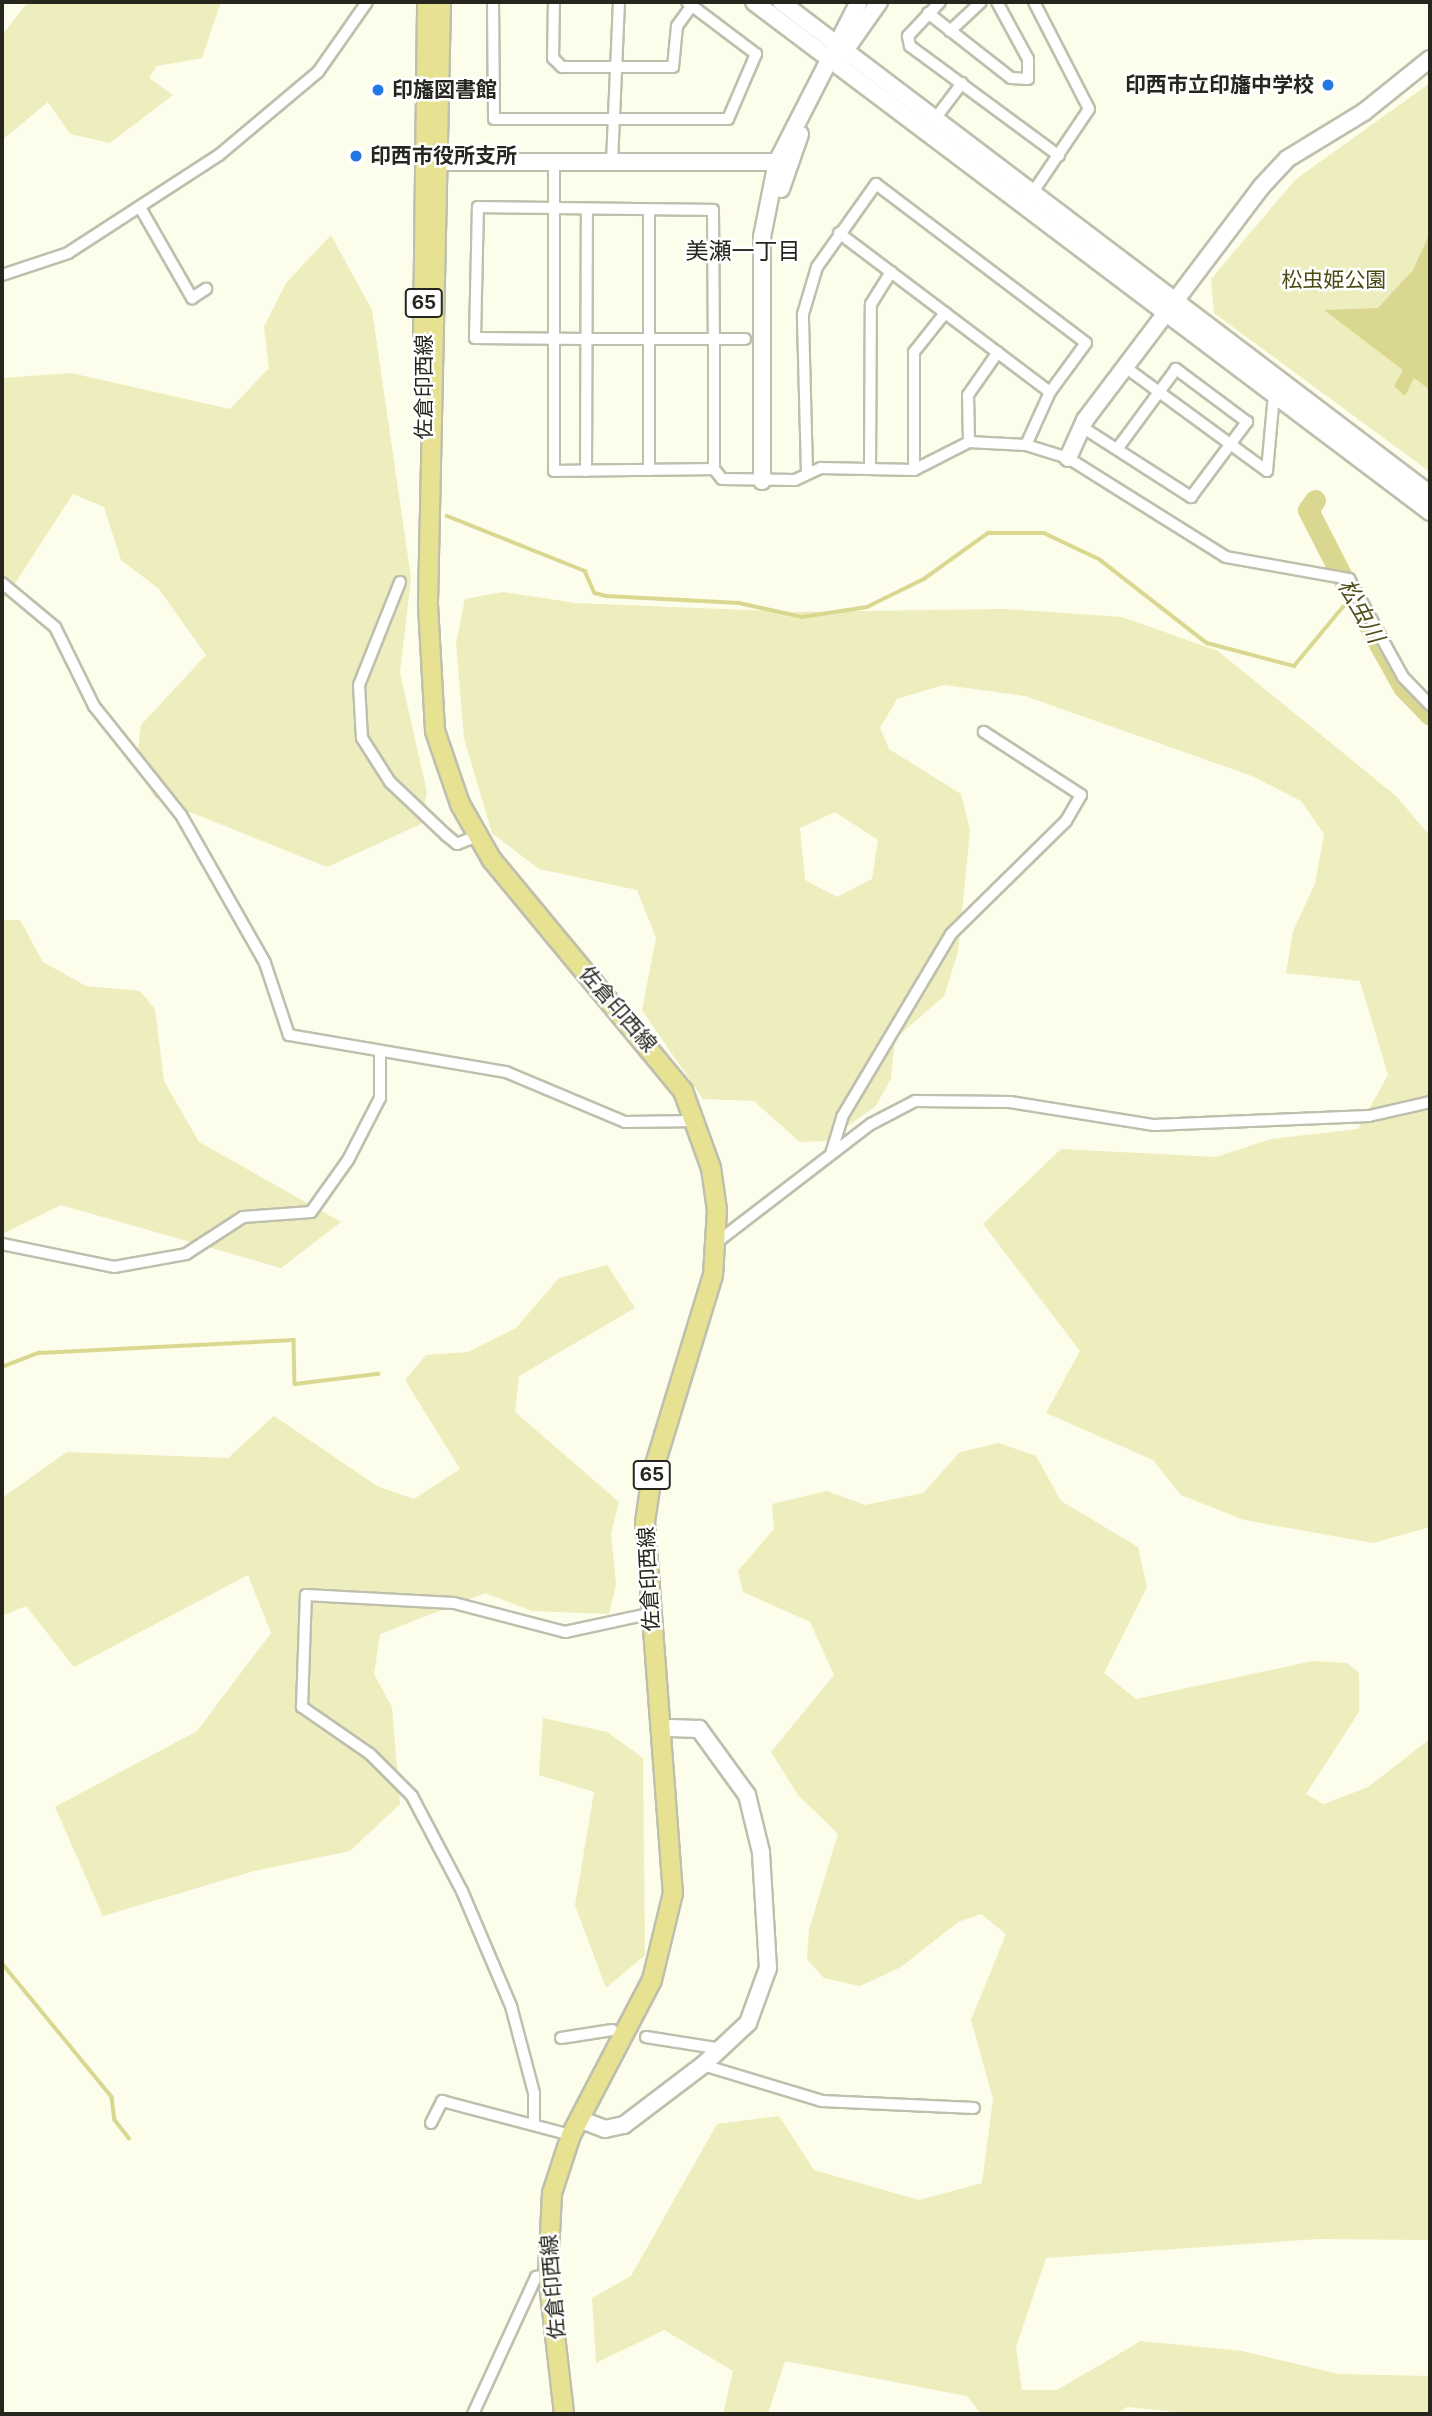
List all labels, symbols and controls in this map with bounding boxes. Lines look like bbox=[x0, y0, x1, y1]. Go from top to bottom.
place label: 印西市立印旛中学校 bbox=[1125, 72, 1314, 98]
place label: 印旛図書館 bbox=[392, 77, 497, 103]
marker: 印西市立印旛中学校 bbox=[1320, 77, 1336, 93]
marker: 印旛図書館 bbox=[370, 82, 386, 98]
place label: 印西市役所支所 bbox=[370, 143, 517, 169]
marker: 印西市役所支所 bbox=[348, 148, 364, 164]
district label: 美瀬一丁目 bbox=[686, 237, 800, 265]
park label: 松虫姫公園 bbox=[1282, 267, 1386, 293]
road number: 65 bbox=[405, 288, 443, 318]
street label: 佐倉印西線 bbox=[411, 335, 437, 439]
water label: 松虫川 bbox=[1332, 574, 1390, 648]
street label: 佐倉印西線 bbox=[574, 961, 662, 1057]
road number: 65 bbox=[633, 1460, 671, 1490]
street label: 佐倉印西線 bbox=[634, 1526, 664, 1632]
street label: 佐倉印西線 bbox=[536, 2234, 570, 2340]

